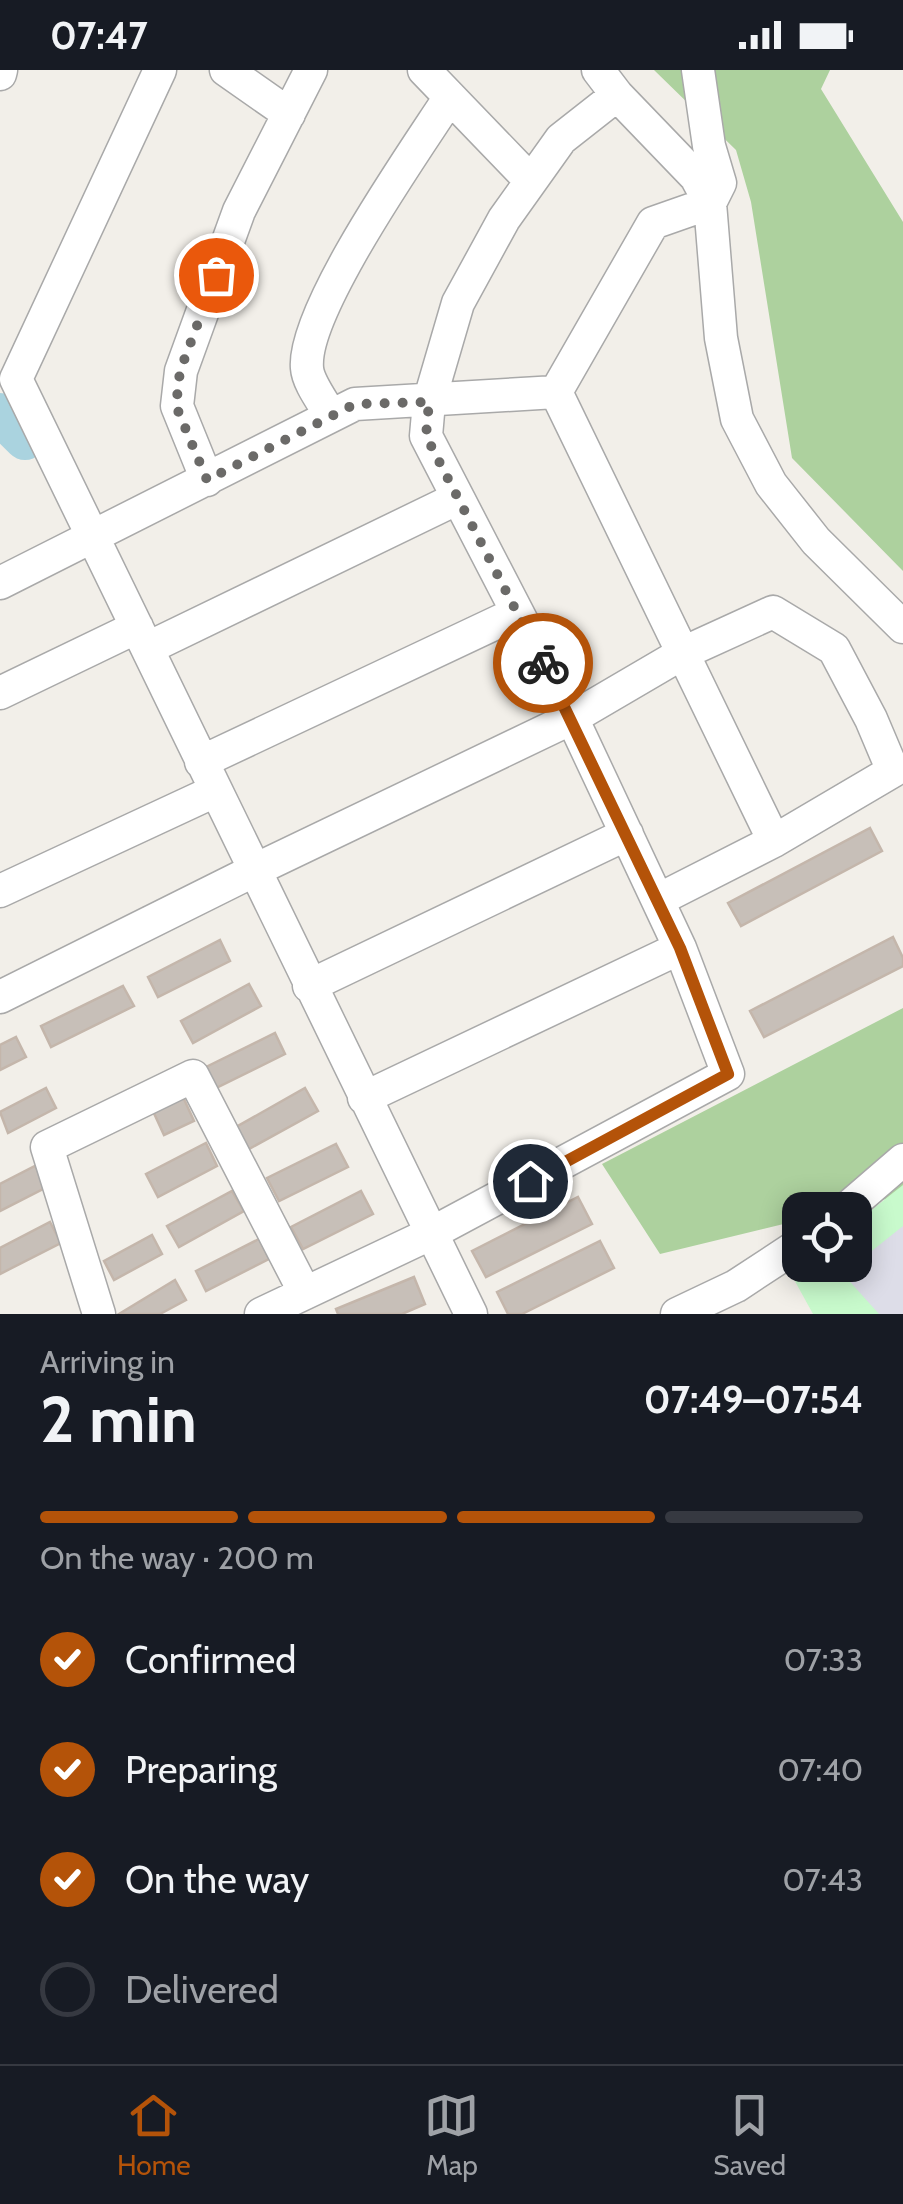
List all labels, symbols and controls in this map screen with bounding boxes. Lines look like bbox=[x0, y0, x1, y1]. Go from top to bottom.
text: 07:47 bbox=[50, 12, 148, 59]
pin bbox=[174, 233, 259, 318]
icon: bag bbox=[189, 248, 244, 303]
courier bbox=[493, 613, 593, 713]
icon: bike bbox=[516, 636, 571, 691]
pin bbox=[488, 1139, 573, 1224]
icon: home bbox=[503, 1154, 558, 1209]
map controls bbox=[782, 1192, 872, 1282]
button: locate bbox=[782, 1192, 872, 1282]
text: Arriving in bbox=[40, 1342, 175, 1381]
text: 07:49–07:54 bbox=[644, 1376, 863, 1423]
text: 2 min bbox=[40, 1379, 197, 1458]
text: On the way · 200 m bbox=[40, 1538, 314, 1577]
icon: check bbox=[40, 1632, 95, 1687]
text: Confirmed bbox=[125, 1636, 296, 1683]
text: 07:33 bbox=[784, 1640, 863, 1679]
icon: check bbox=[40, 1742, 95, 1797]
text: Preparing bbox=[125, 1746, 277, 1793]
text: 07:40 bbox=[777, 1750, 863, 1789]
icon: check bbox=[40, 1852, 95, 1907]
text: On the way bbox=[125, 1856, 309, 1903]
text: 07:43 bbox=[782, 1860, 863, 1899]
text: Delivered bbox=[125, 1966, 279, 2013]
tab: Home bbox=[117, 2088, 191, 2182]
tab: Map bbox=[424, 2088, 479, 2182]
tab: Saved bbox=[713, 2088, 786, 2182]

